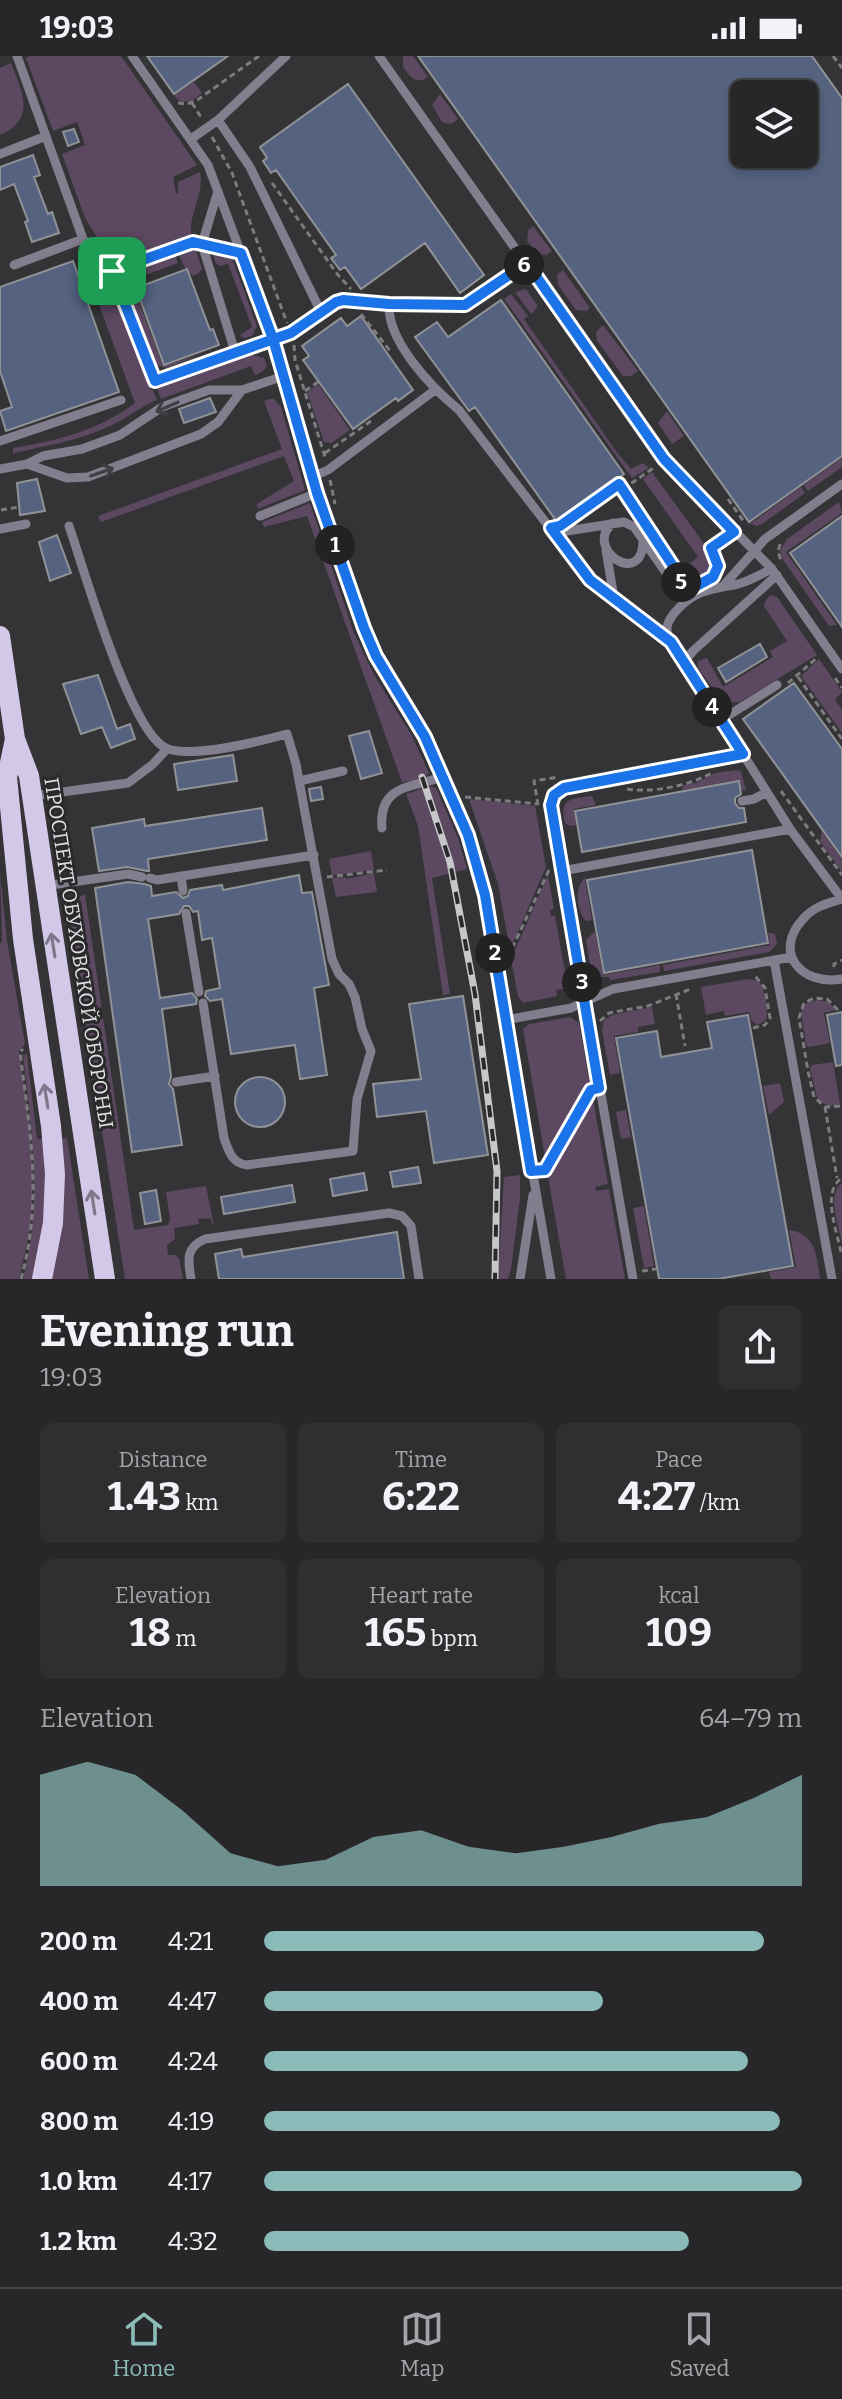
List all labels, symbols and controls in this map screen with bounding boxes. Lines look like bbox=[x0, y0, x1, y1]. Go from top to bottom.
text: 19:03 bbox=[40, 10, 114, 46]
map controls bbox=[730, 80, 818, 168]
button: layers bbox=[730, 80, 818, 168]
pin bbox=[78, 237, 146, 305]
pin: 6 bbox=[504, 245, 544, 285]
icon: arrive bbox=[90, 249, 134, 293]
text: 6 bbox=[517, 251, 531, 278]
one-way arrow bbox=[155, 400, 180, 415]
one-way arrow bbox=[89, 464, 114, 479]
pin: 1 bbox=[315, 525, 355, 565]
text: 1 bbox=[330, 531, 340, 558]
pin: 5 bbox=[661, 562, 701, 602]
text: 5 bbox=[675, 568, 687, 595]
pin: 4 bbox=[692, 687, 732, 727]
text: 4 bbox=[705, 693, 719, 720]
street label: ПРОСПЕКТ ОБУХОВСКОЙ ОБОРОНЫ bbox=[39, 776, 119, 1130]
one-way arrow bbox=[45, 933, 60, 958]
pin: 2 bbox=[475, 933, 515, 973]
text: 2 bbox=[489, 939, 501, 966]
pin: 3 bbox=[562, 962, 602, 1002]
text: 3 bbox=[576, 968, 588, 995]
one-way arrow bbox=[38, 1084, 53, 1109]
one-way arrow bbox=[85, 1190, 100, 1215]
text: Evening run bbox=[40, 1305, 294, 1358]
button: share bbox=[718, 1305, 802, 1389]
text: 19:03 bbox=[40, 1362, 103, 1393]
text: Distance bbox=[118, 1446, 208, 1473]
text: Time bbox=[395, 1446, 447, 1473]
text: Pace bbox=[655, 1446, 703, 1473]
text: 1.43 bbox=[108, 1473, 181, 1521]
text: 6:22 bbox=[382, 1473, 460, 1521]
text: 4:27 bbox=[618, 1473, 695, 1521]
text: km bbox=[181, 1489, 218, 1516]
text: /km bbox=[695, 1489, 740, 1516]
text: Elevation bbox=[115, 1582, 211, 1609]
text: Heart rate bbox=[369, 1582, 473, 1609]
text: kcal bbox=[659, 1582, 699, 1609]
text: 18 bbox=[130, 1609, 171, 1657]
text: 165 bbox=[364, 1609, 426, 1657]
text: 109 bbox=[646, 1609, 712, 1657]
text: m bbox=[171, 1625, 196, 1652]
text: bpm bbox=[426, 1625, 478, 1652]
text: Elevation bbox=[40, 1703, 153, 1734]
text: 64–79 m bbox=[699, 1703, 802, 1734]
text: 200 m bbox=[40, 1926, 117, 1957]
text: 4:21 bbox=[168, 1926, 213, 1957]
text: 400 m bbox=[40, 1986, 118, 2017]
text: 4:47 bbox=[168, 1986, 217, 2017]
text: 600 m bbox=[40, 2046, 118, 2077]
text: 4:24 bbox=[168, 2046, 218, 2077]
text: 800 m bbox=[40, 2106, 118, 2137]
text: 4:19 bbox=[168, 2106, 214, 2137]
text: 1.0 km bbox=[40, 2166, 117, 2197]
text: 4:17 bbox=[168, 2166, 212, 2197]
text: 1.2 km bbox=[40, 2226, 117, 2257]
text: 4:32 bbox=[168, 2226, 218, 2257]
tab: Home bbox=[112, 2307, 175, 2382]
tab: Map bbox=[400, 2307, 444, 2382]
tab: Saved bbox=[669, 2307, 730, 2382]

